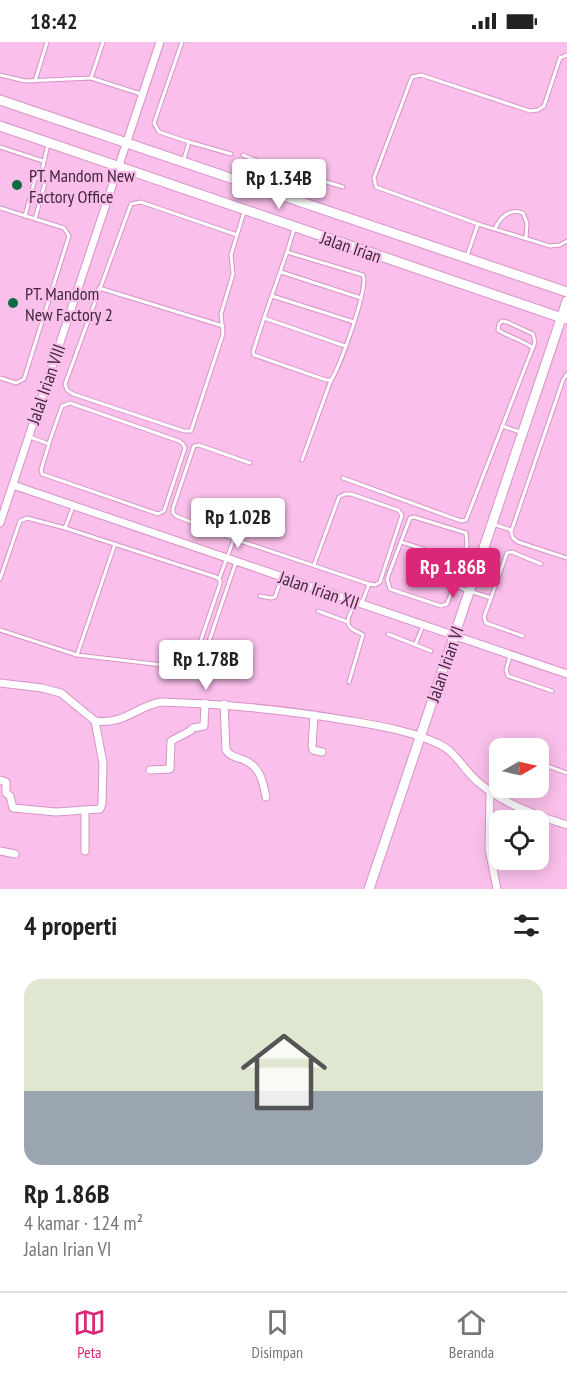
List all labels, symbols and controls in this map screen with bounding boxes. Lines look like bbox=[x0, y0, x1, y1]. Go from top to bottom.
text: 18:42 bbox=[30, 7, 78, 35]
pin: Rp 1.34B bbox=[217, 159, 341, 210]
place label: PT. Mandom New Factory Office bbox=[29, 164, 135, 208]
text: Rp 1.34B bbox=[246, 165, 312, 191]
marker: PT. Mandom New Factory Office bbox=[10, 178, 24, 192]
street label: Jalan Irian bbox=[317, 226, 384, 268]
place label: PT. Mandom New Factory 2 bbox=[25, 282, 113, 326]
marker: PT. Mandom New Factory 2 bbox=[6, 296, 20, 310]
street label: Jalal Irian VIII bbox=[21, 341, 70, 428]
pin: Rp 1.02B bbox=[176, 498, 300, 549]
text: Rp 1.02B bbox=[205, 504, 271, 530]
pin: Rp 1.86B bbox=[391, 548, 515, 599]
text: Rp 1.86B bbox=[420, 554, 486, 580]
street label: Jalan Irian XII bbox=[275, 565, 362, 614]
street label: Jalan Irian VI bbox=[421, 623, 469, 706]
pin: Rp 1.78B bbox=[144, 640, 268, 691]
text: Rp 1.78B bbox=[173, 646, 239, 672]
north arrow bbox=[489, 738, 549, 798]
map controls bbox=[489, 738, 549, 870]
button: locate bbox=[489, 810, 549, 870]
text: 4 properti bbox=[24, 909, 117, 942]
icon: filters bbox=[510, 909, 543, 942]
icon: home bbox=[230, 1018, 338, 1126]
text: Rp 1.86B bbox=[24, 1177, 110, 1210]
text: 4 kamar · 124 m² bbox=[24, 1210, 143, 1236]
text: Jalan Irian VI bbox=[24, 1236, 111, 1262]
tab: Peta bbox=[73, 1306, 106, 1362]
tab: Disimpan bbox=[252, 1306, 303, 1362]
tab: Beranda bbox=[449, 1306, 494, 1362]

